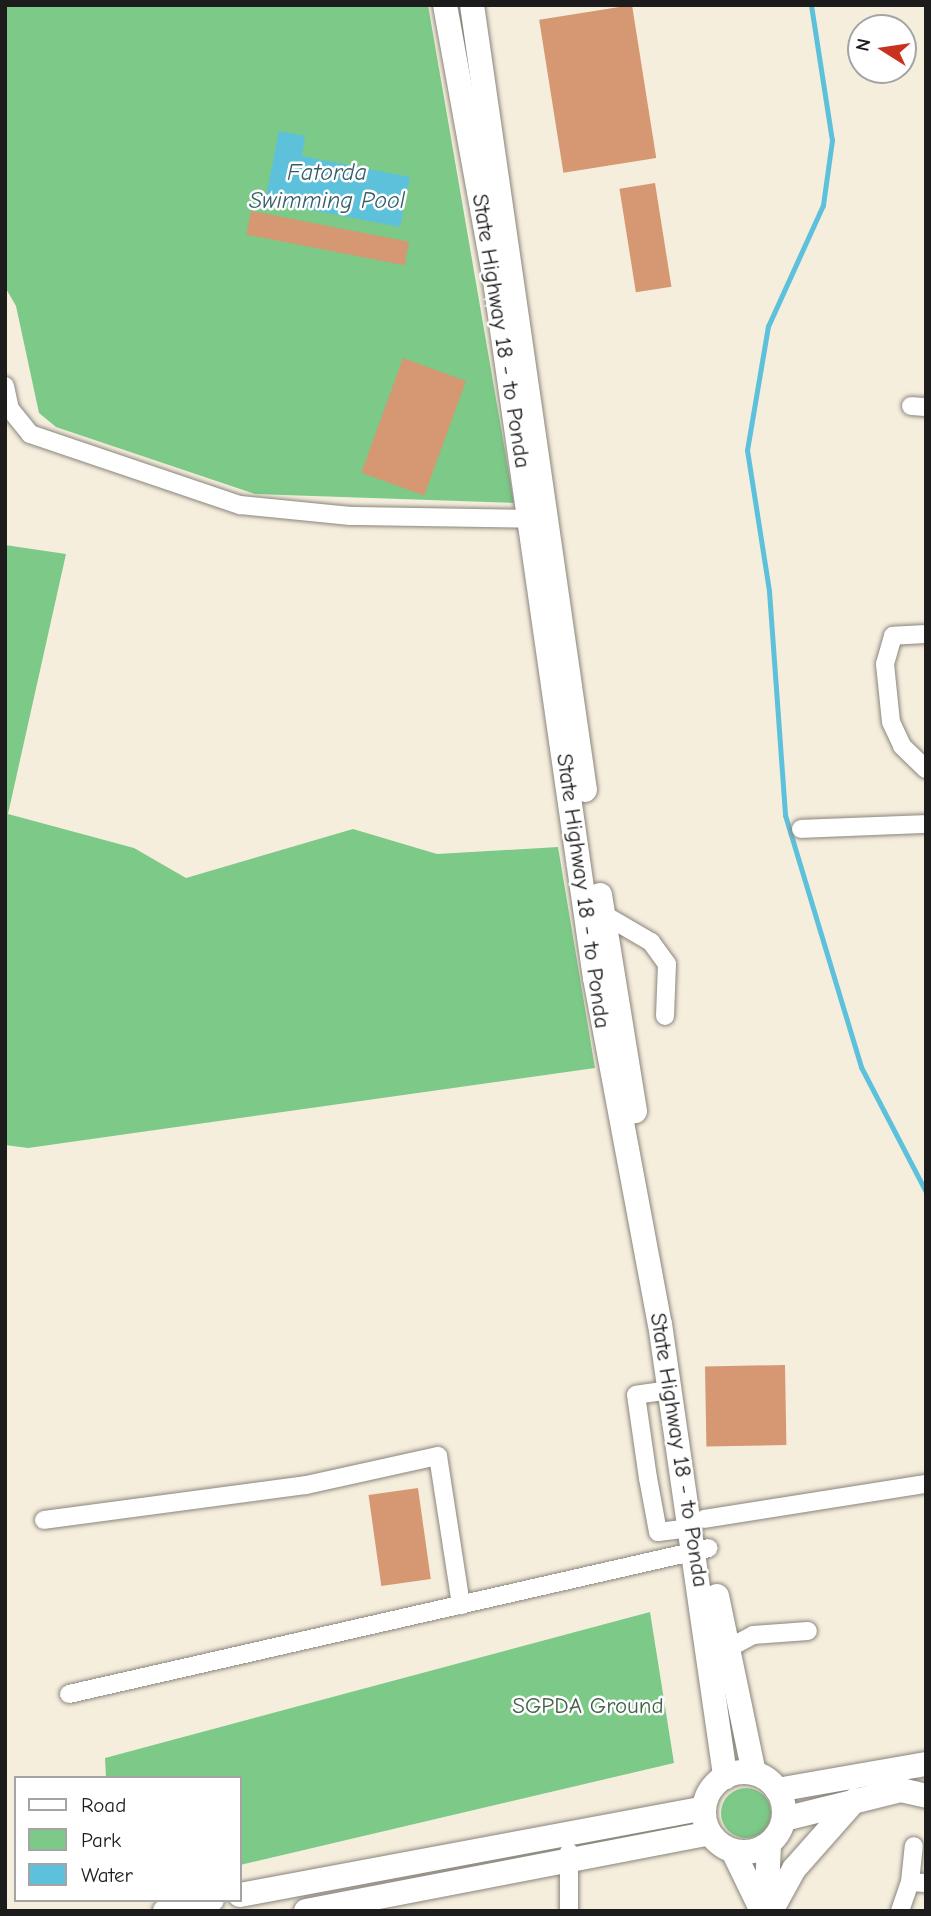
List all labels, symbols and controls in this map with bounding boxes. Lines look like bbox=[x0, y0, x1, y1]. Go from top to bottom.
north arrow bbox=[847, 14, 917, 84]
text: N bbox=[851, 37, 875, 53]
water label: Fatorda Swimming Pool bbox=[249, 159, 405, 215]
street label: State Highway 18 - to Ponda bbox=[466, 192, 536, 470]
street label: State Highway 18 - to Ponda bbox=[550, 752, 616, 1030]
street label: State Highway 18 - to Ponda bbox=[644, 1311, 714, 1589]
park label: SGPDA Ground bbox=[512, 1692, 664, 1720]
legend bbox=[14, 1776, 242, 1902]
text: Road bbox=[81, 1793, 126, 1817]
text: Park bbox=[81, 1828, 121, 1852]
text: Water bbox=[81, 1863, 133, 1887]

